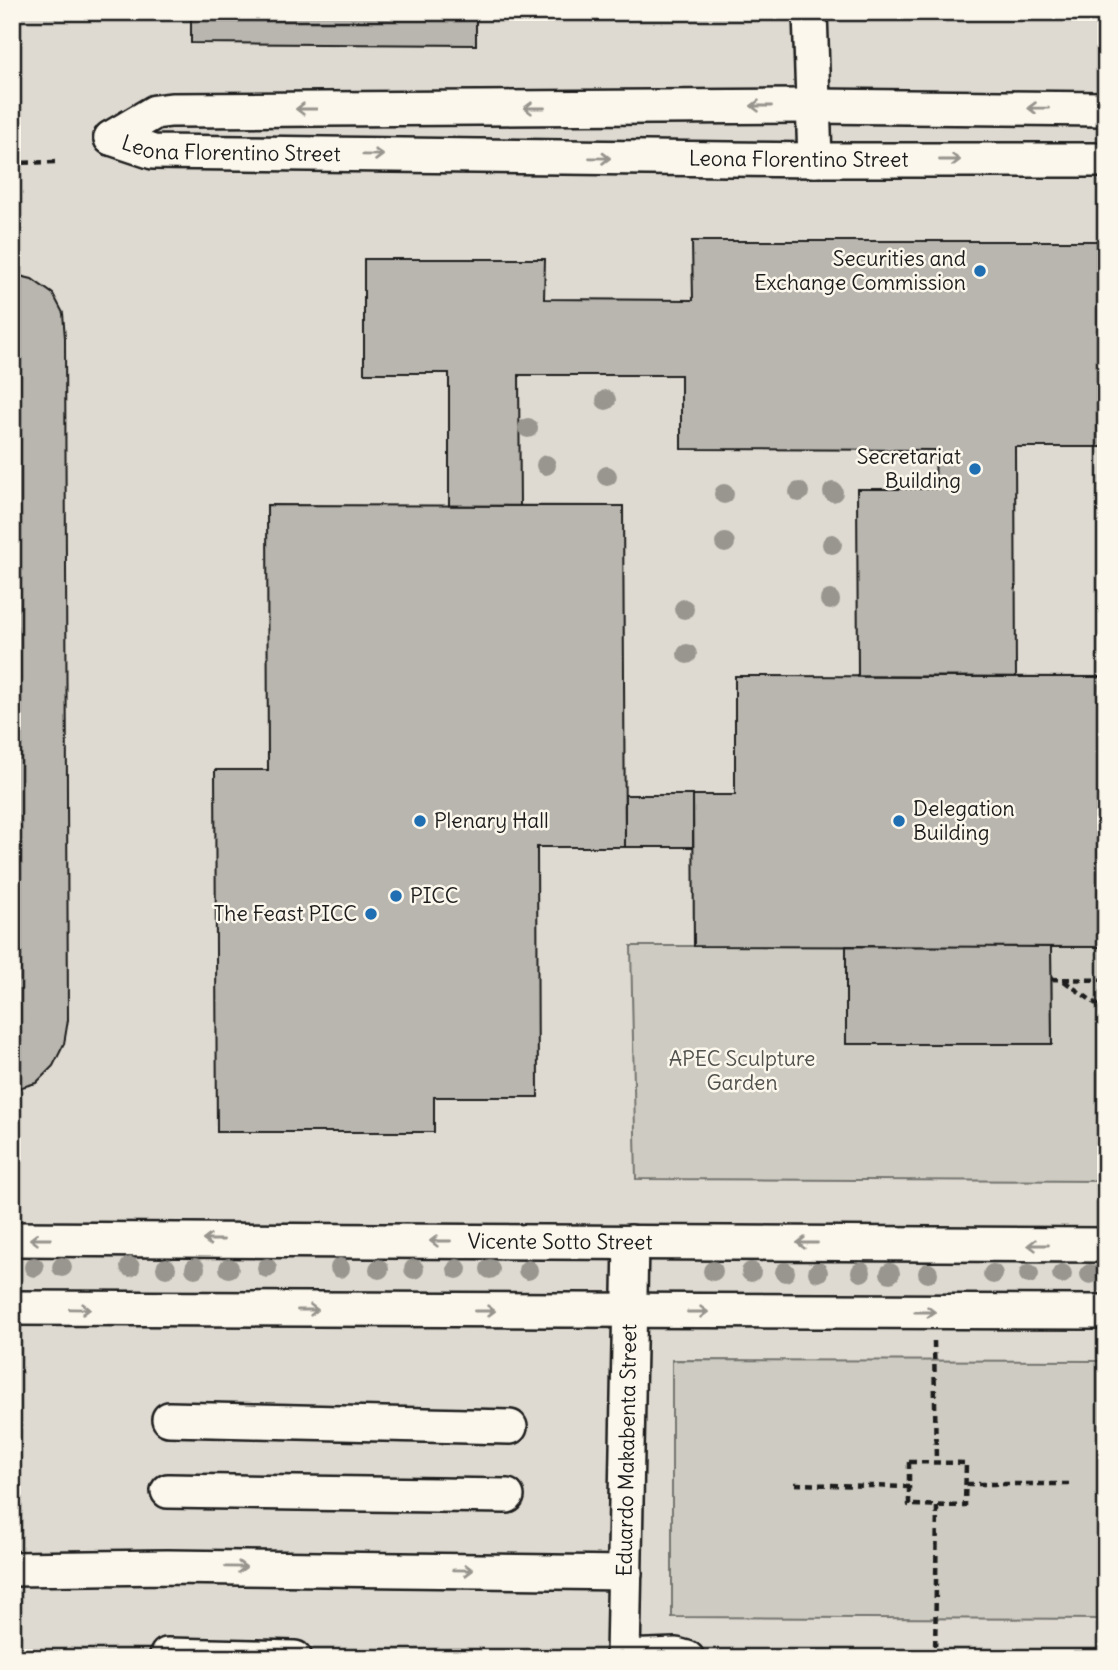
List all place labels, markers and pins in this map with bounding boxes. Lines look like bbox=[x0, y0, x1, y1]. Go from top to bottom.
place label: Securities and Exchange Commission bbox=[754, 245, 966, 296]
marker: Securities and Exchange Commission bbox=[972, 263, 988, 279]
place label: Secretariat Building bbox=[857, 443, 961, 494]
marker: Secretariat Building bbox=[967, 461, 983, 477]
place label: Delegation Building bbox=[913, 795, 1015, 846]
place label: Plenary Hall bbox=[434, 807, 549, 834]
marker: Plenary Hall bbox=[412, 813, 428, 829]
marker: Delegation Building bbox=[891, 813, 907, 829]
place label: PICC bbox=[410, 882, 459, 909]
marker: PICC bbox=[388, 888, 404, 904]
place label: The Feast PICC bbox=[213, 900, 357, 927]
marker: The Feast PICC bbox=[363, 906, 379, 922]

